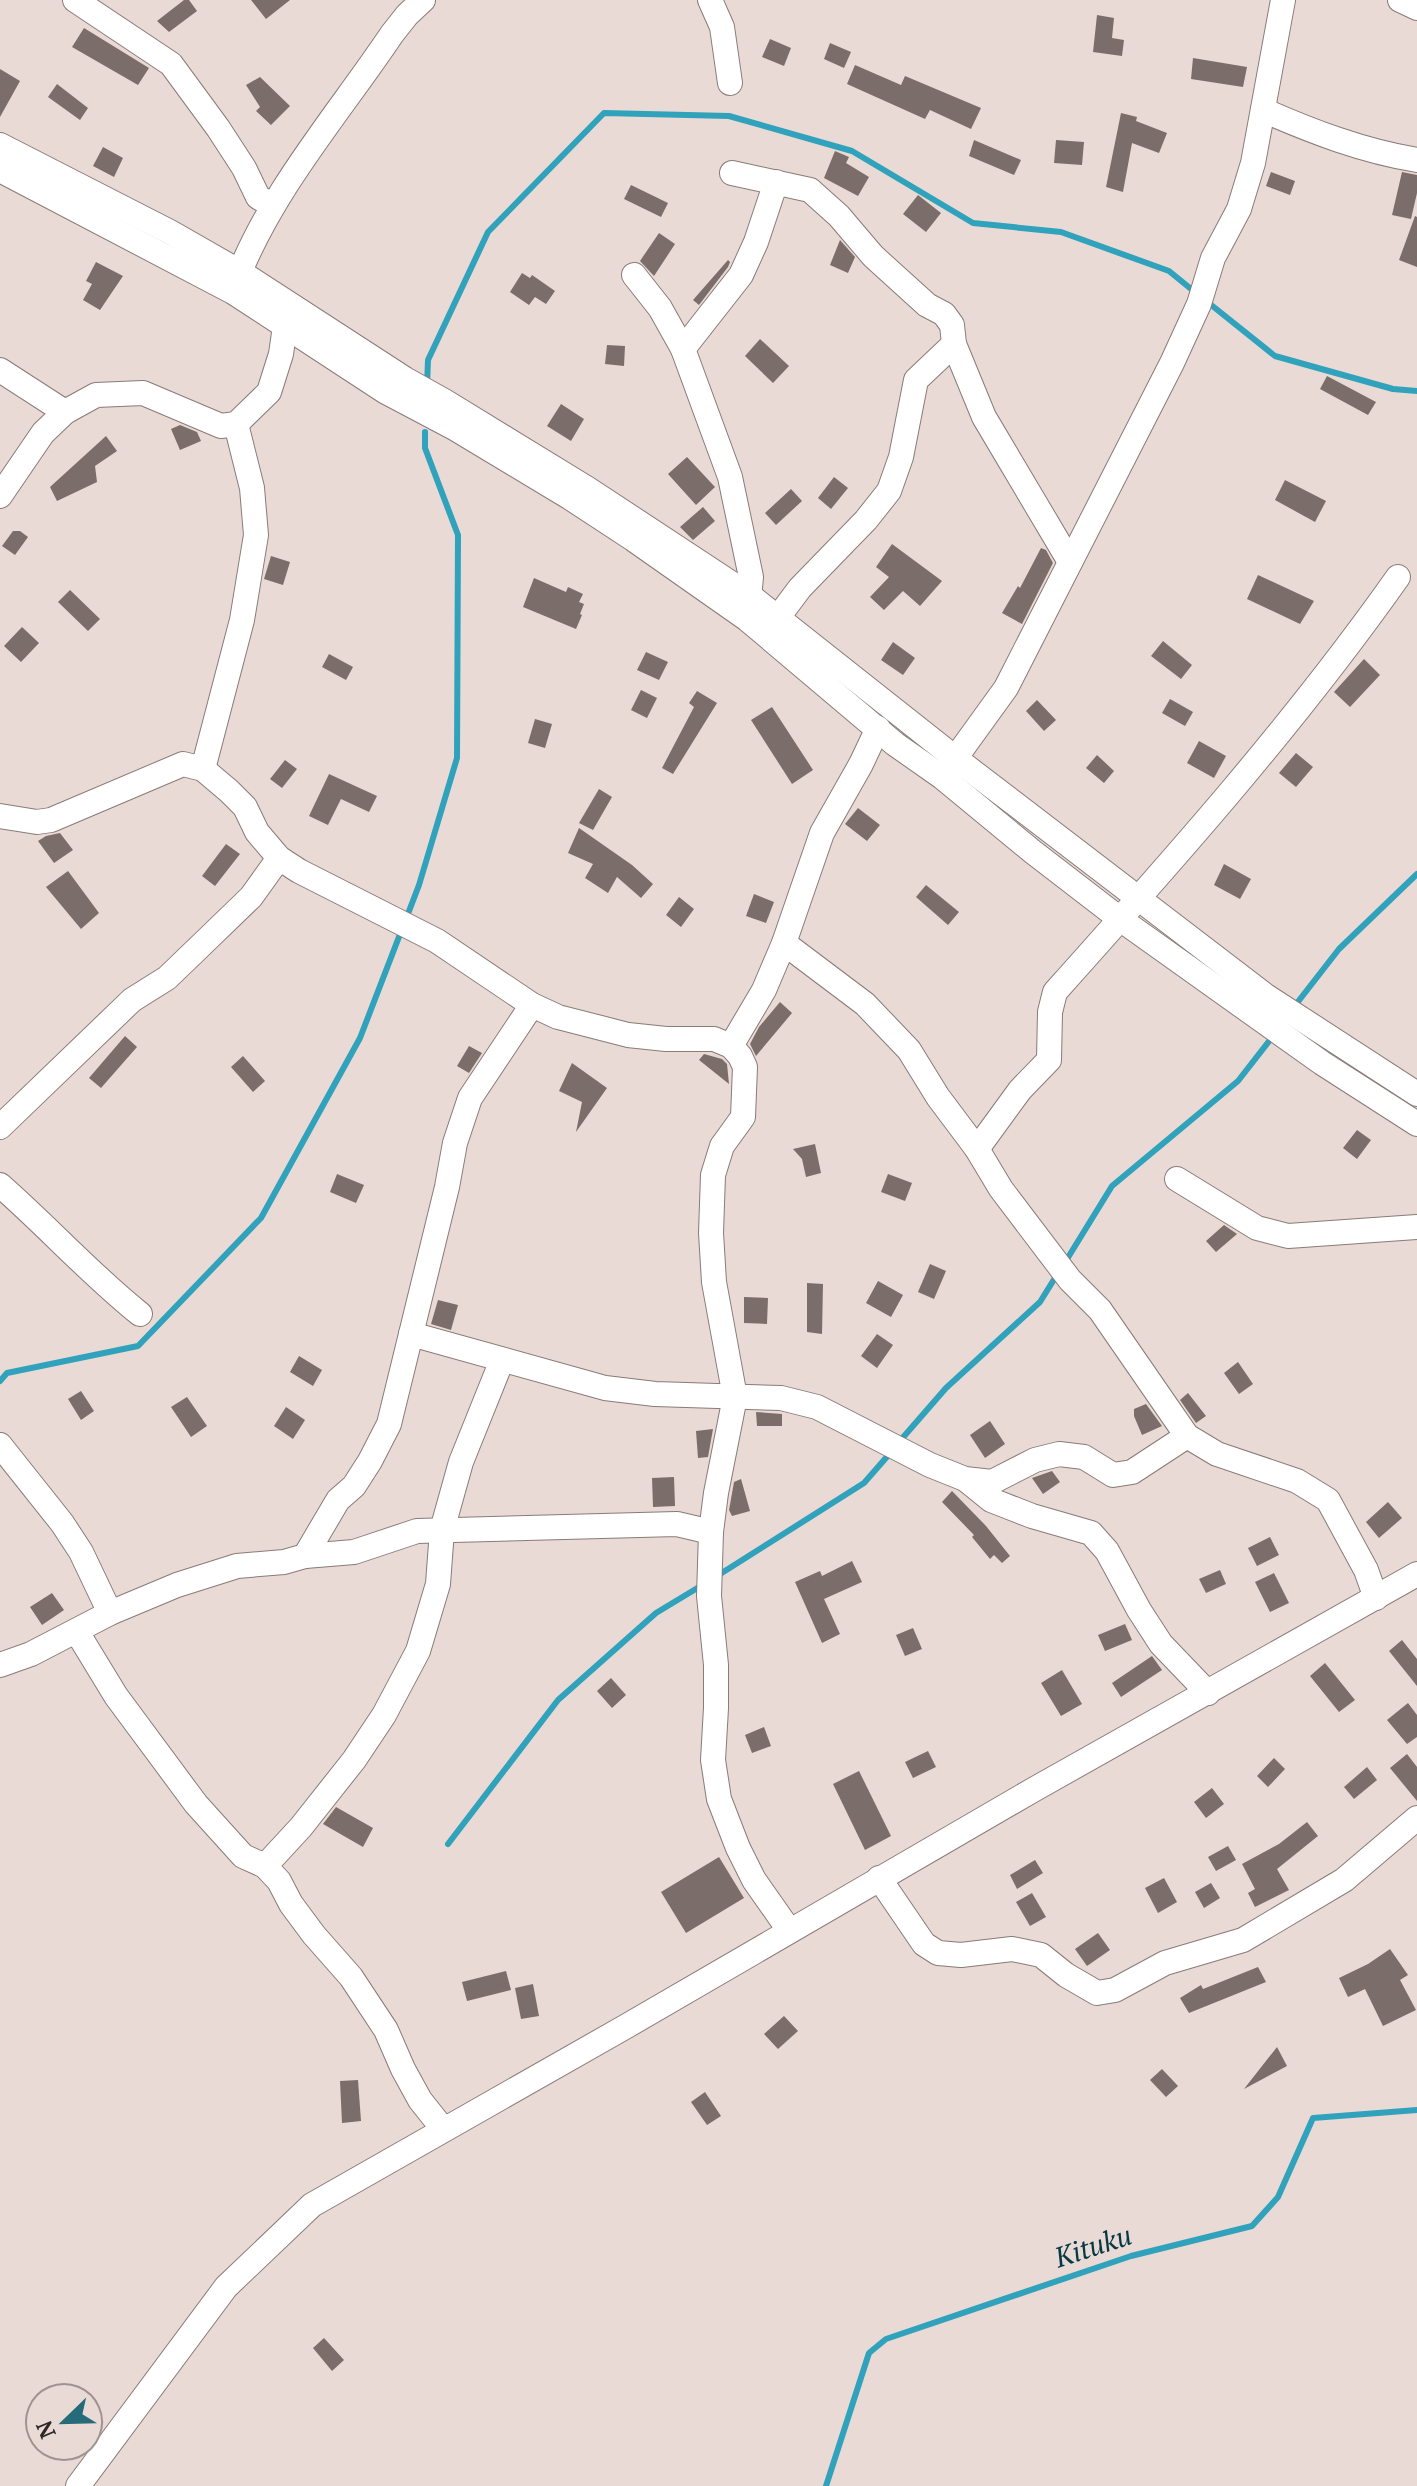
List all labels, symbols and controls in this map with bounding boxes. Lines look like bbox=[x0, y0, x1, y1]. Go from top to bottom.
water label: Kituku bbox=[1049, 2216, 1136, 2276]
north arrow bbox=[24, 2382, 104, 2462]
text: N bbox=[28, 2416, 62, 2443]

